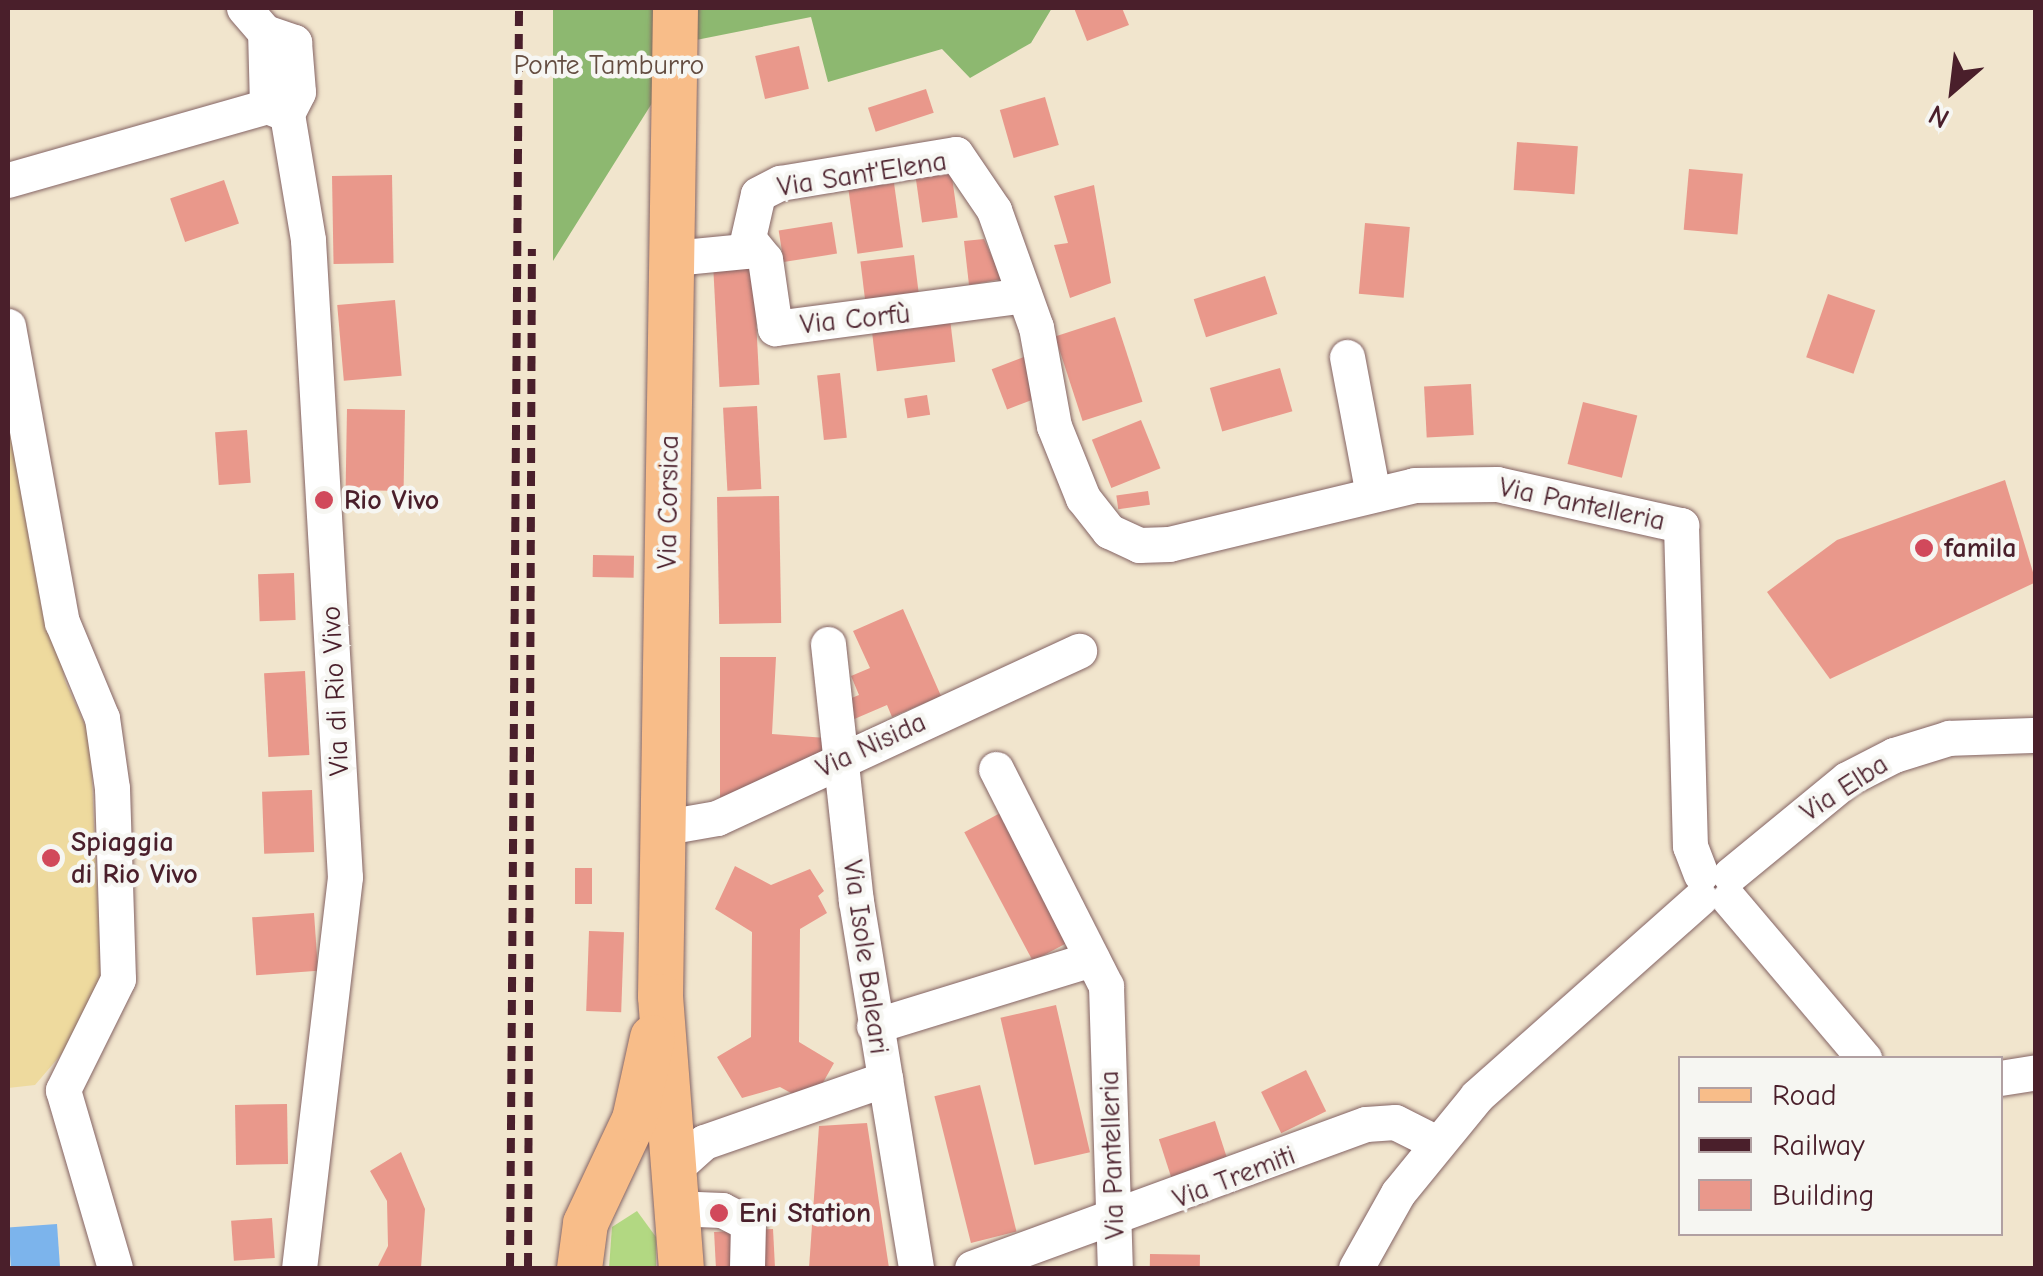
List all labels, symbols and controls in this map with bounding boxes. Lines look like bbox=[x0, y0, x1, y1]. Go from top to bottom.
north arrow bbox=[1903, 40, 2003, 140]
park label: Ponte Tamburro bbox=[514, 48, 704, 82]
text: N bbox=[1923, 98, 1954, 135]
street label: Via Sant'Elena bbox=[775, 144, 949, 204]
street label: Via Corfù bbox=[798, 297, 912, 341]
street label: Via Corsica bbox=[650, 435, 686, 569]
street label: Via Pantelleria bbox=[1496, 470, 1668, 538]
place label: Rio Vivo bbox=[344, 483, 439, 517]
marker: Rio Vivo bbox=[313, 489, 335, 511]
place label: famila bbox=[1944, 531, 2017, 565]
marker: famila bbox=[1913, 537, 1935, 559]
street label: Via di Rio Vivo bbox=[314, 605, 356, 777]
street label: Via Nisida bbox=[811, 705, 931, 785]
street label: Via Elba bbox=[1794, 747, 1894, 829]
place label: Spiaggia di Rio Vivo bbox=[71, 825, 198, 891]
marker: Spiaggia di Rio Vivo bbox=[40, 847, 62, 869]
street label: Via Isole Baleari bbox=[836, 858, 896, 1056]
legend bbox=[1678, 1056, 2003, 1236]
street label: Via Pantelleria bbox=[1092, 1070, 1132, 1240]
text: Road bbox=[1772, 1078, 1837, 1113]
text: Railway bbox=[1772, 1128, 1865, 1163]
street label: Via Tremiti bbox=[1168, 1138, 1300, 1216]
text: Building bbox=[1772, 1178, 1875, 1213]
place label: Eni Station bbox=[739, 1196, 871, 1230]
marker: Eni Station bbox=[708, 1202, 730, 1224]

